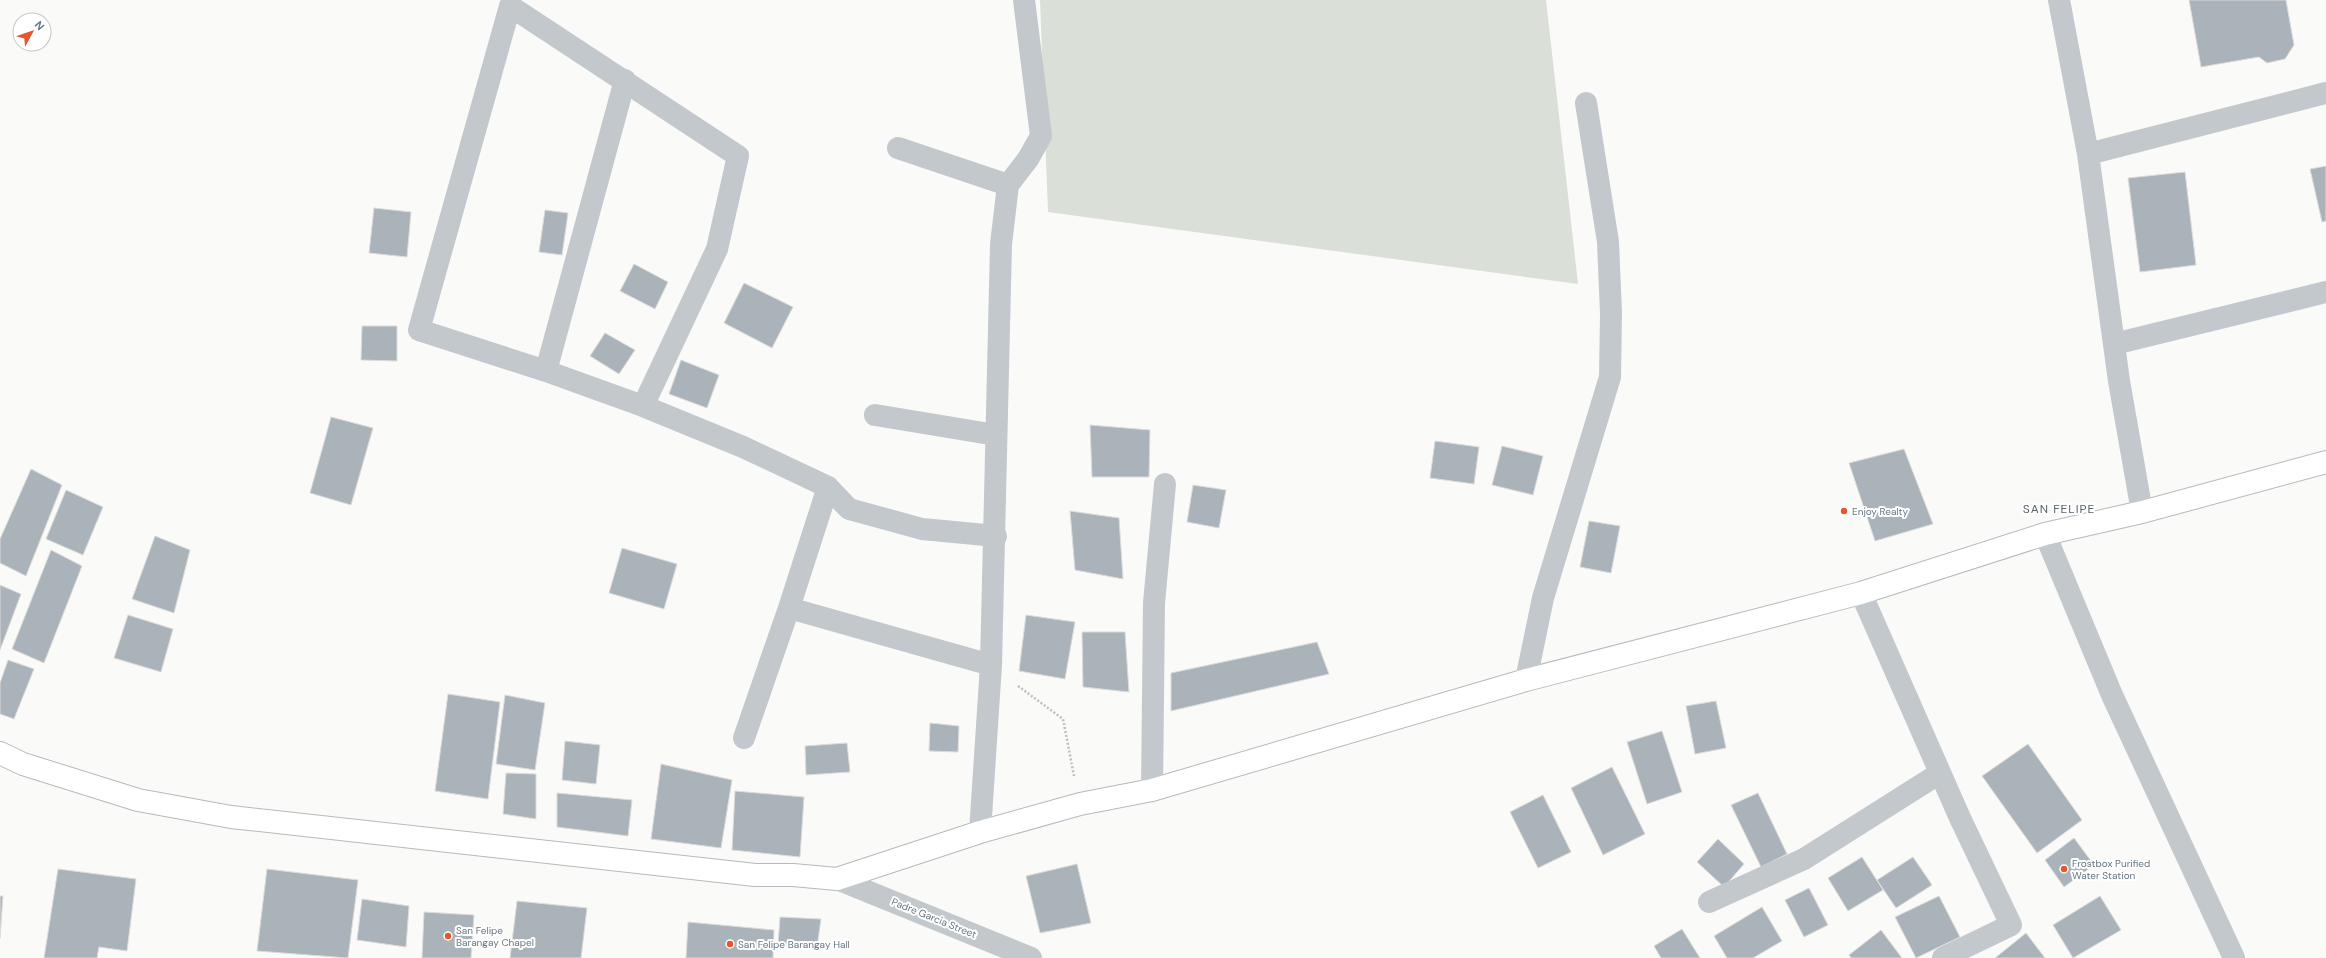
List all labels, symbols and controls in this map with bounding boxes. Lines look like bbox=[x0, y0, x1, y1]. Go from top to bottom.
north arrow bbox=[12, 12, 52, 52]
text: N bbox=[32, 18, 48, 33]
district label: SAN FELIPE bbox=[2023, 501, 2095, 517]
place label: Enjoy Realty bbox=[1852, 505, 1908, 518]
marker: Enjoy Realty bbox=[1839, 506, 1849, 516]
place label: Frostbox Purified Water Station bbox=[2072, 857, 2150, 882]
marker: Frostbox Purified Water Station bbox=[2059, 864, 2069, 874]
street label: Padre Garcia Street bbox=[890, 895, 978, 941]
place label: San Felipe Barangay Chapel bbox=[456, 924, 534, 949]
marker: San Felipe Barangay Chapel bbox=[443, 931, 453, 941]
place label: San Felipe Barangay Hall bbox=[738, 938, 850, 951]
marker: San Felipe Barangay Hall bbox=[725, 939, 735, 949]

